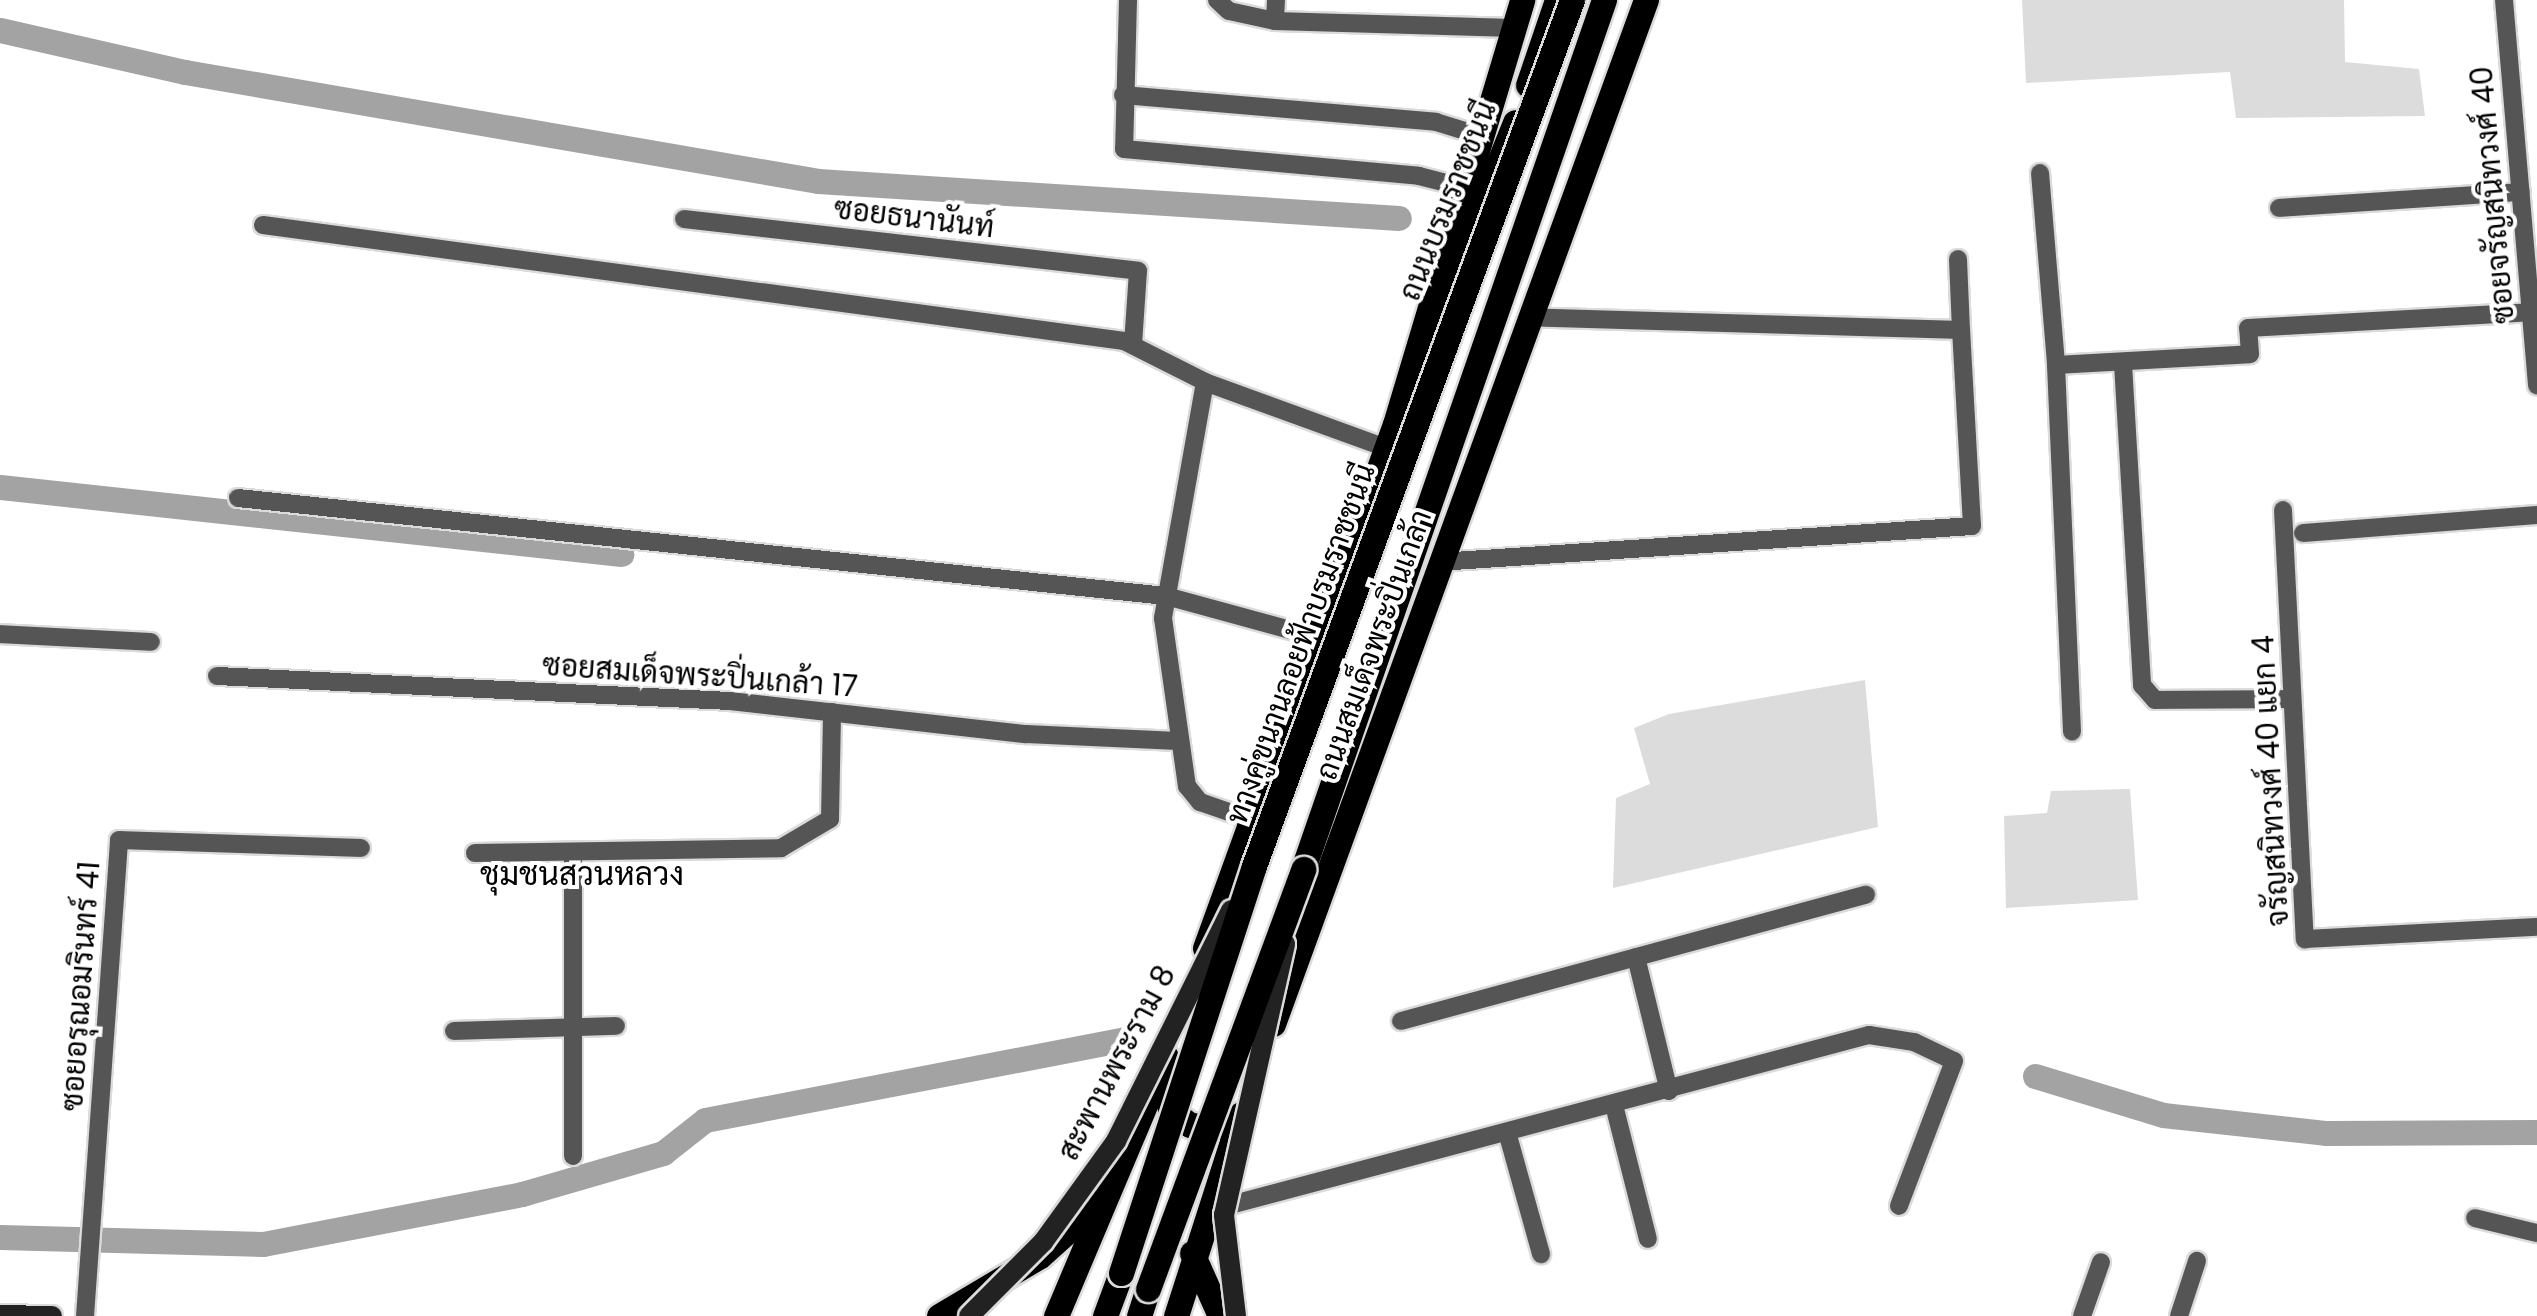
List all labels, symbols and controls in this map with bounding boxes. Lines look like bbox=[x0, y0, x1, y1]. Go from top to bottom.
street label: ซอยจรัญสนิทวงศ์ 40 bbox=[2464, 65, 2522, 325]
street label: ถนนบรมราชชนนี bbox=[1392, 96, 1504, 306]
street label: ซอยธนานันท์ bbox=[832, 190, 996, 246]
street label: ทางคู่ขนานลอยฟ้าบรมราชชนนี bbox=[1219, 459, 1383, 829]
street label: ถนนสมเด็จพระปิ่นเกล้า bbox=[1308, 505, 1440, 785]
street label: จรัญสนิทวงศ์ 40 แยก 4 bbox=[2245, 634, 2297, 928]
street label: ซอยสมเด็จพระปิ่นเกล้า 17 bbox=[541, 647, 859, 705]
district label: ชุมชนสวนหลวง bbox=[480, 855, 684, 893]
street label: ซอยอรุณอมรินทร์ 41 bbox=[54, 860, 108, 1112]
street label: สะพานพระราม 8 bbox=[1051, 960, 1183, 1166]

